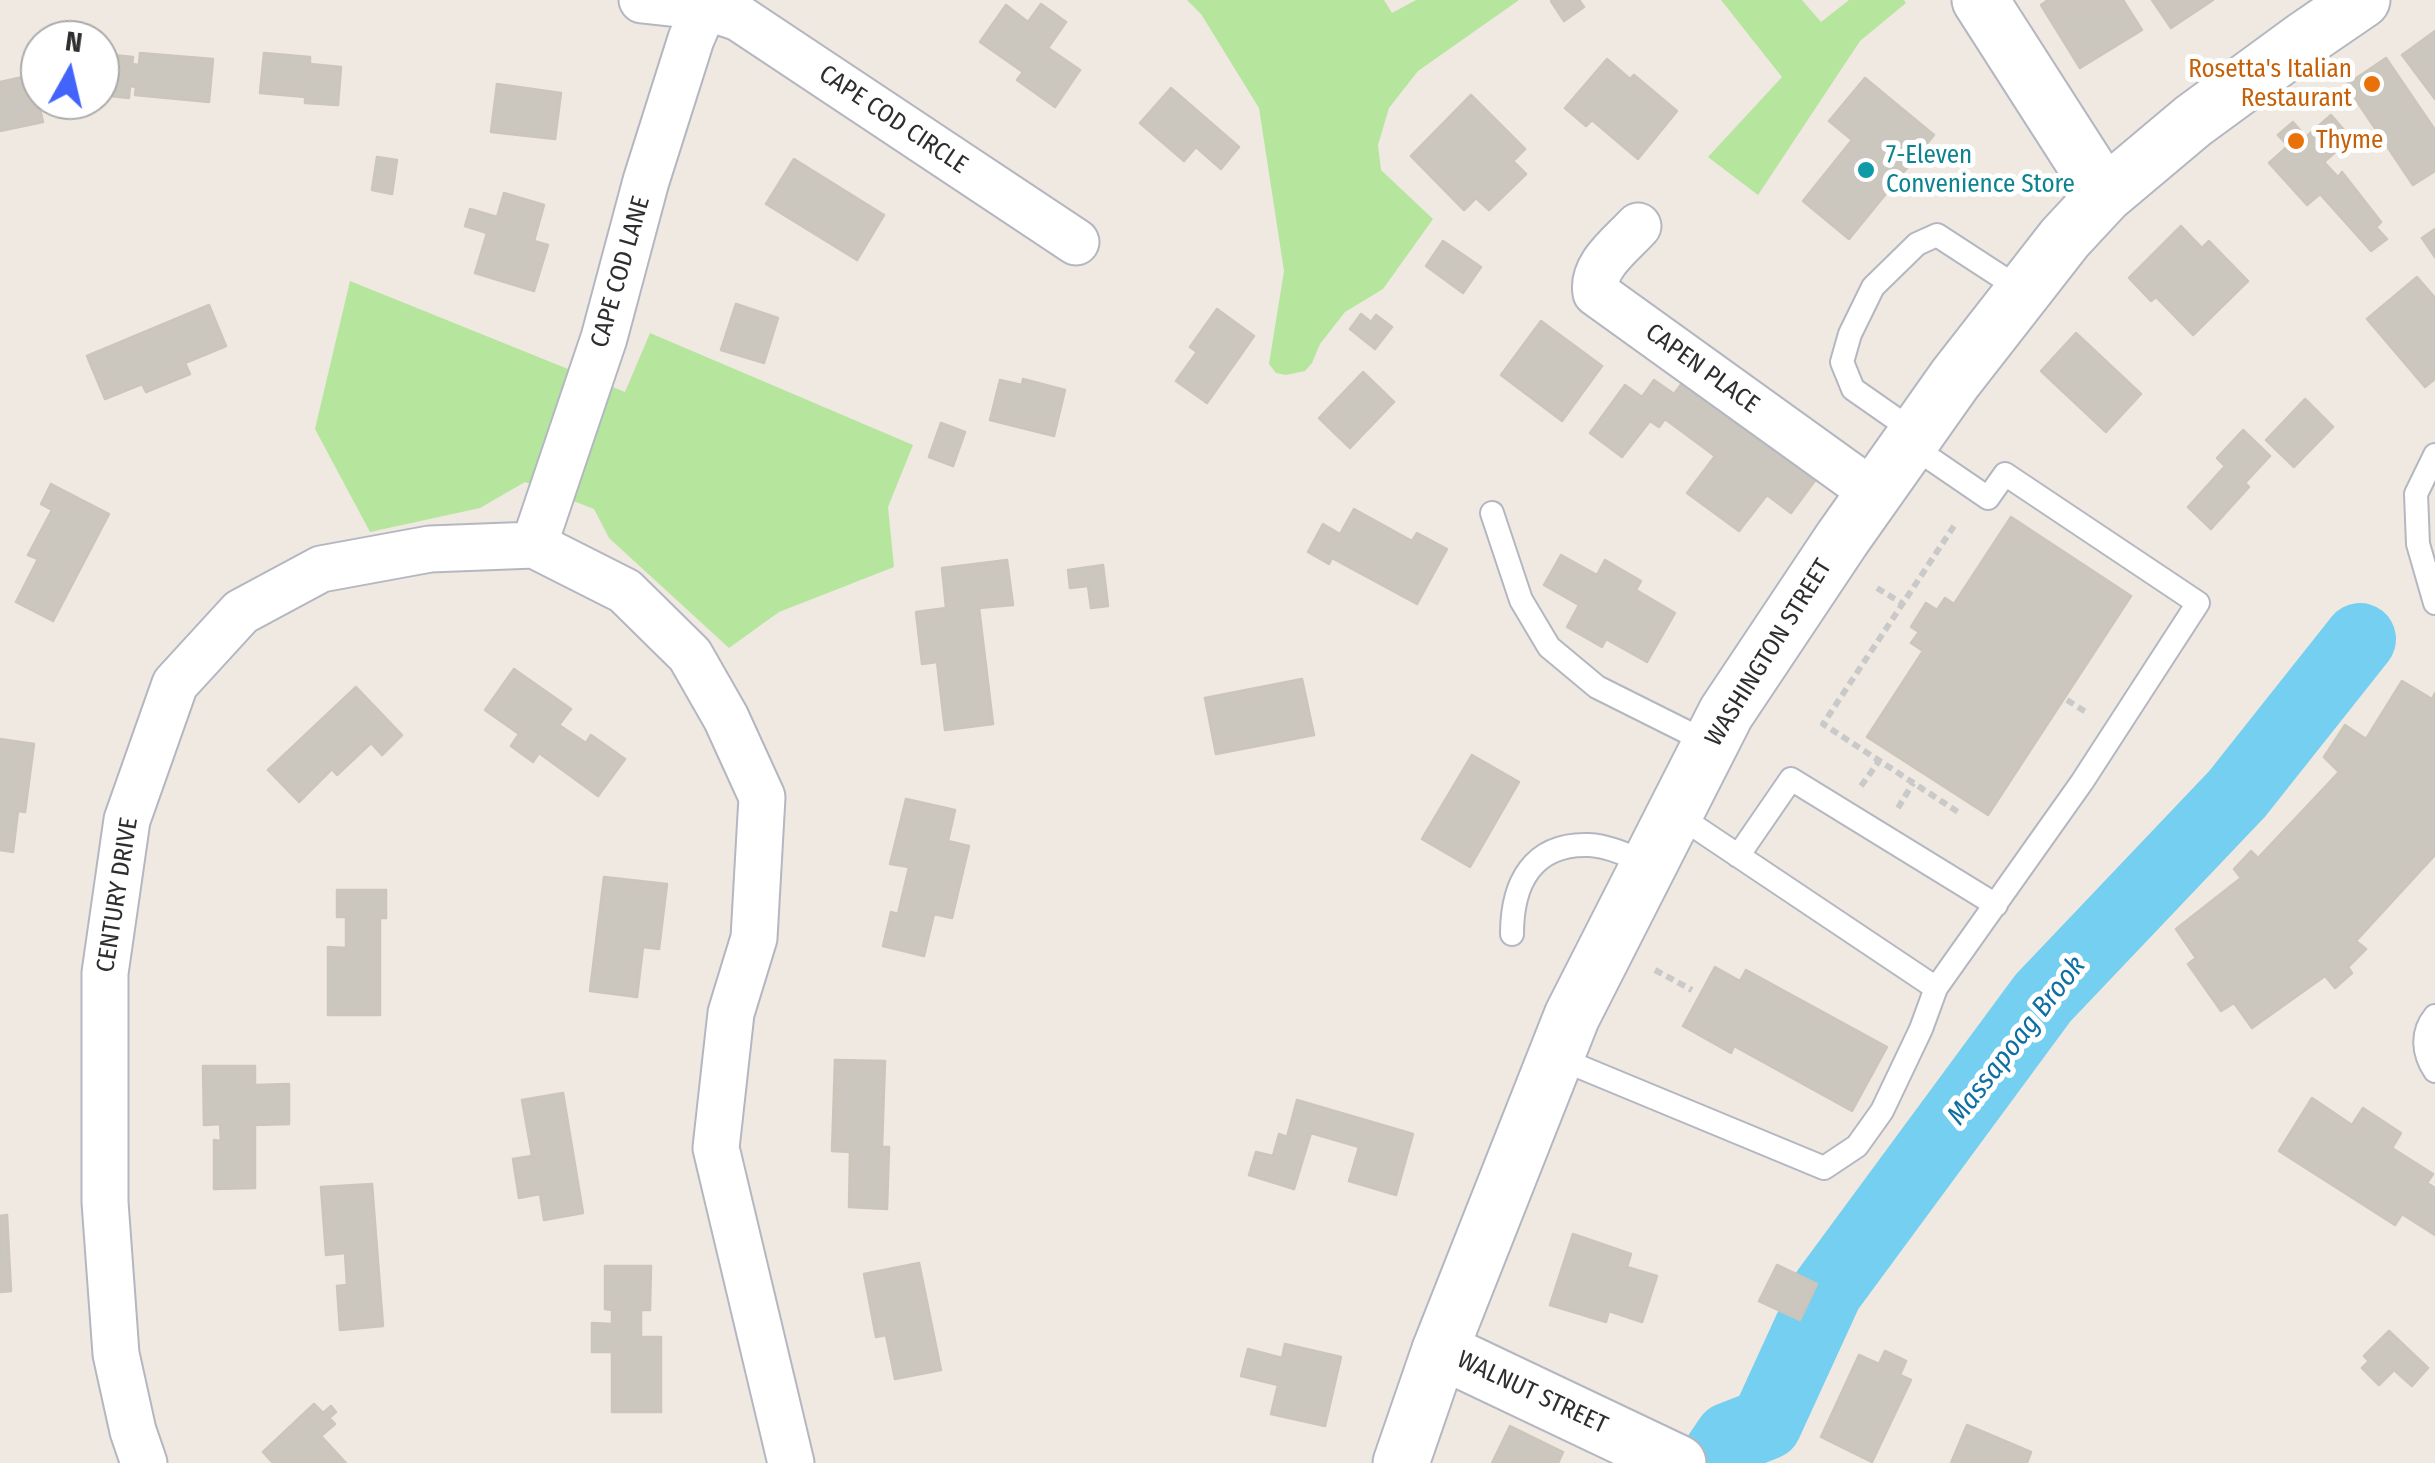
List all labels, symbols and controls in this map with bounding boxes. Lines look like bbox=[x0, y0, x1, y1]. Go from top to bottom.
north arrow bbox=[20, 20, 120, 120]
text: N bbox=[63, 24, 85, 59]
place label: Rosetta's Italian Restaurant bbox=[2188, 55, 2352, 114]
street label: CAPE COD CIRCLE bbox=[813, 59, 973, 181]
marker: Rosetta's Italian Restaurant bbox=[2361, 73, 2383, 95]
place label: Thyme bbox=[2316, 126, 2383, 156]
marker: Thyme bbox=[2285, 130, 2307, 152]
place label: 7-Eleven Convenience Store bbox=[1886, 141, 2075, 200]
marker: 7-Eleven Convenience Store bbox=[1855, 159, 1877, 181]
street label: CAPE COD LANE bbox=[585, 193, 657, 351]
street label: CAPEN PLACE bbox=[1639, 318, 1765, 420]
street label: WASHINGTON STREET bbox=[1699, 554, 1839, 752]
street label: CENTURY DRIVE bbox=[91, 815, 145, 975]
water label: Massapoag Brook bbox=[1941, 950, 2093, 1132]
street label: WALNUT STREET bbox=[1452, 1345, 1612, 1441]

